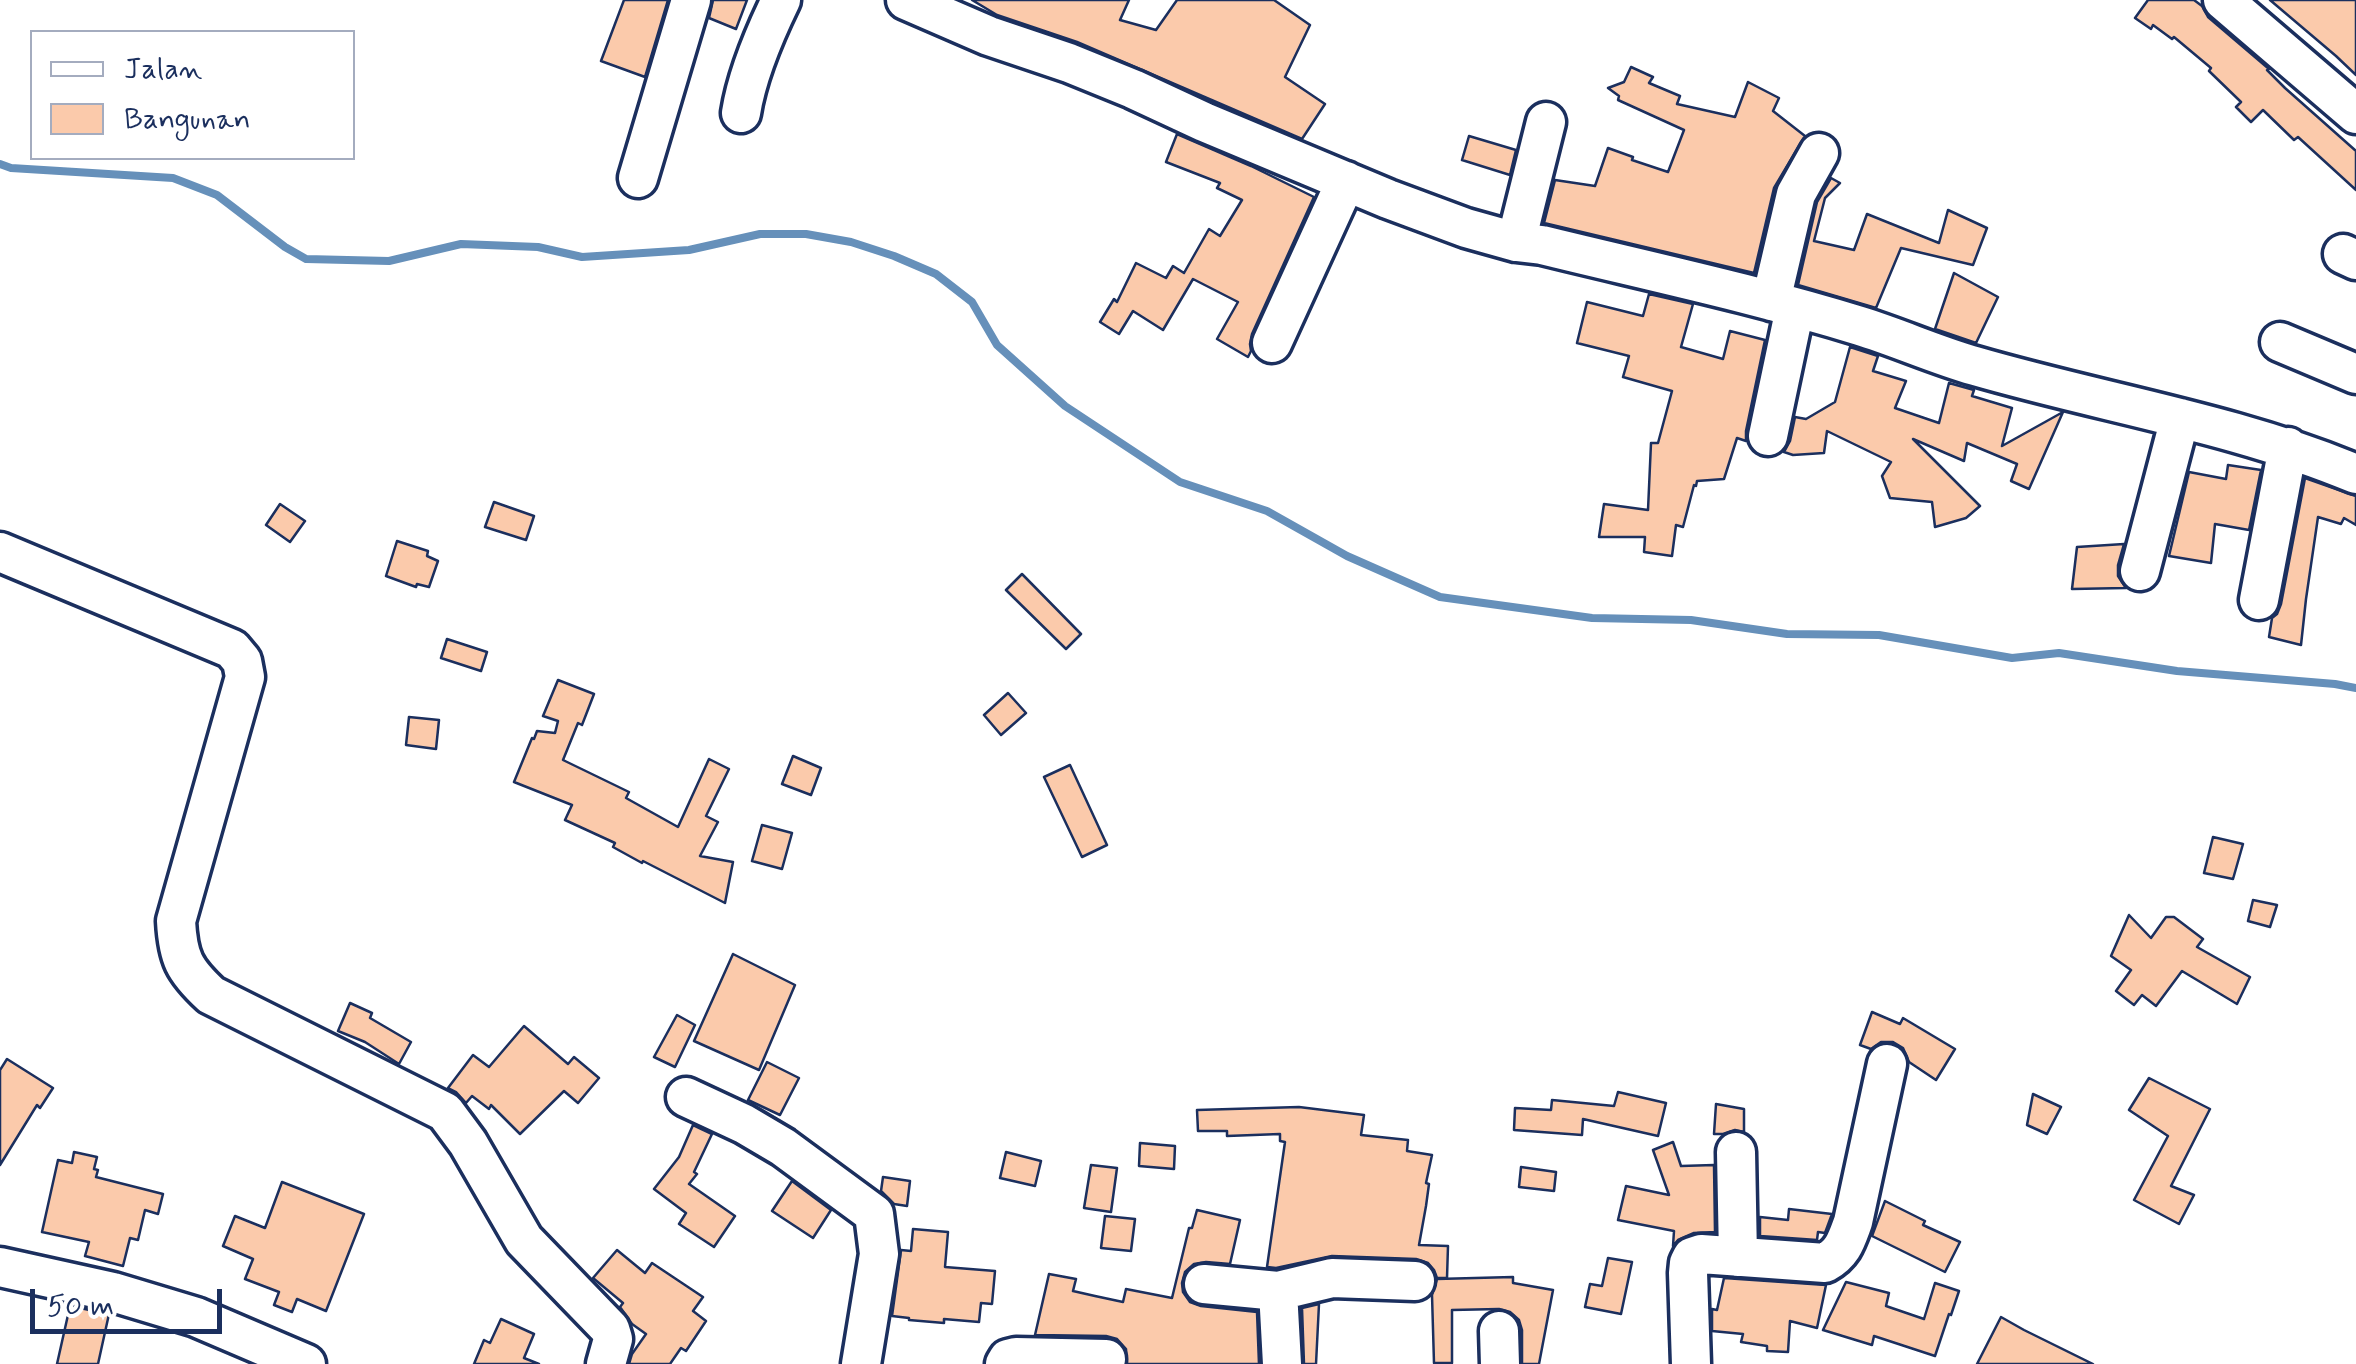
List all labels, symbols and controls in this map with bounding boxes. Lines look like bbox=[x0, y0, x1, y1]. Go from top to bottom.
legend bbox=[30, 30, 355, 160]
text: Jalan bbox=[124, 50, 202, 89]
text: Bangunan bbox=[124, 100, 251, 139]
scale bar bbox=[35, 1269, 228, 1331]
text: 50 m bbox=[47, 1287, 114, 1326]

